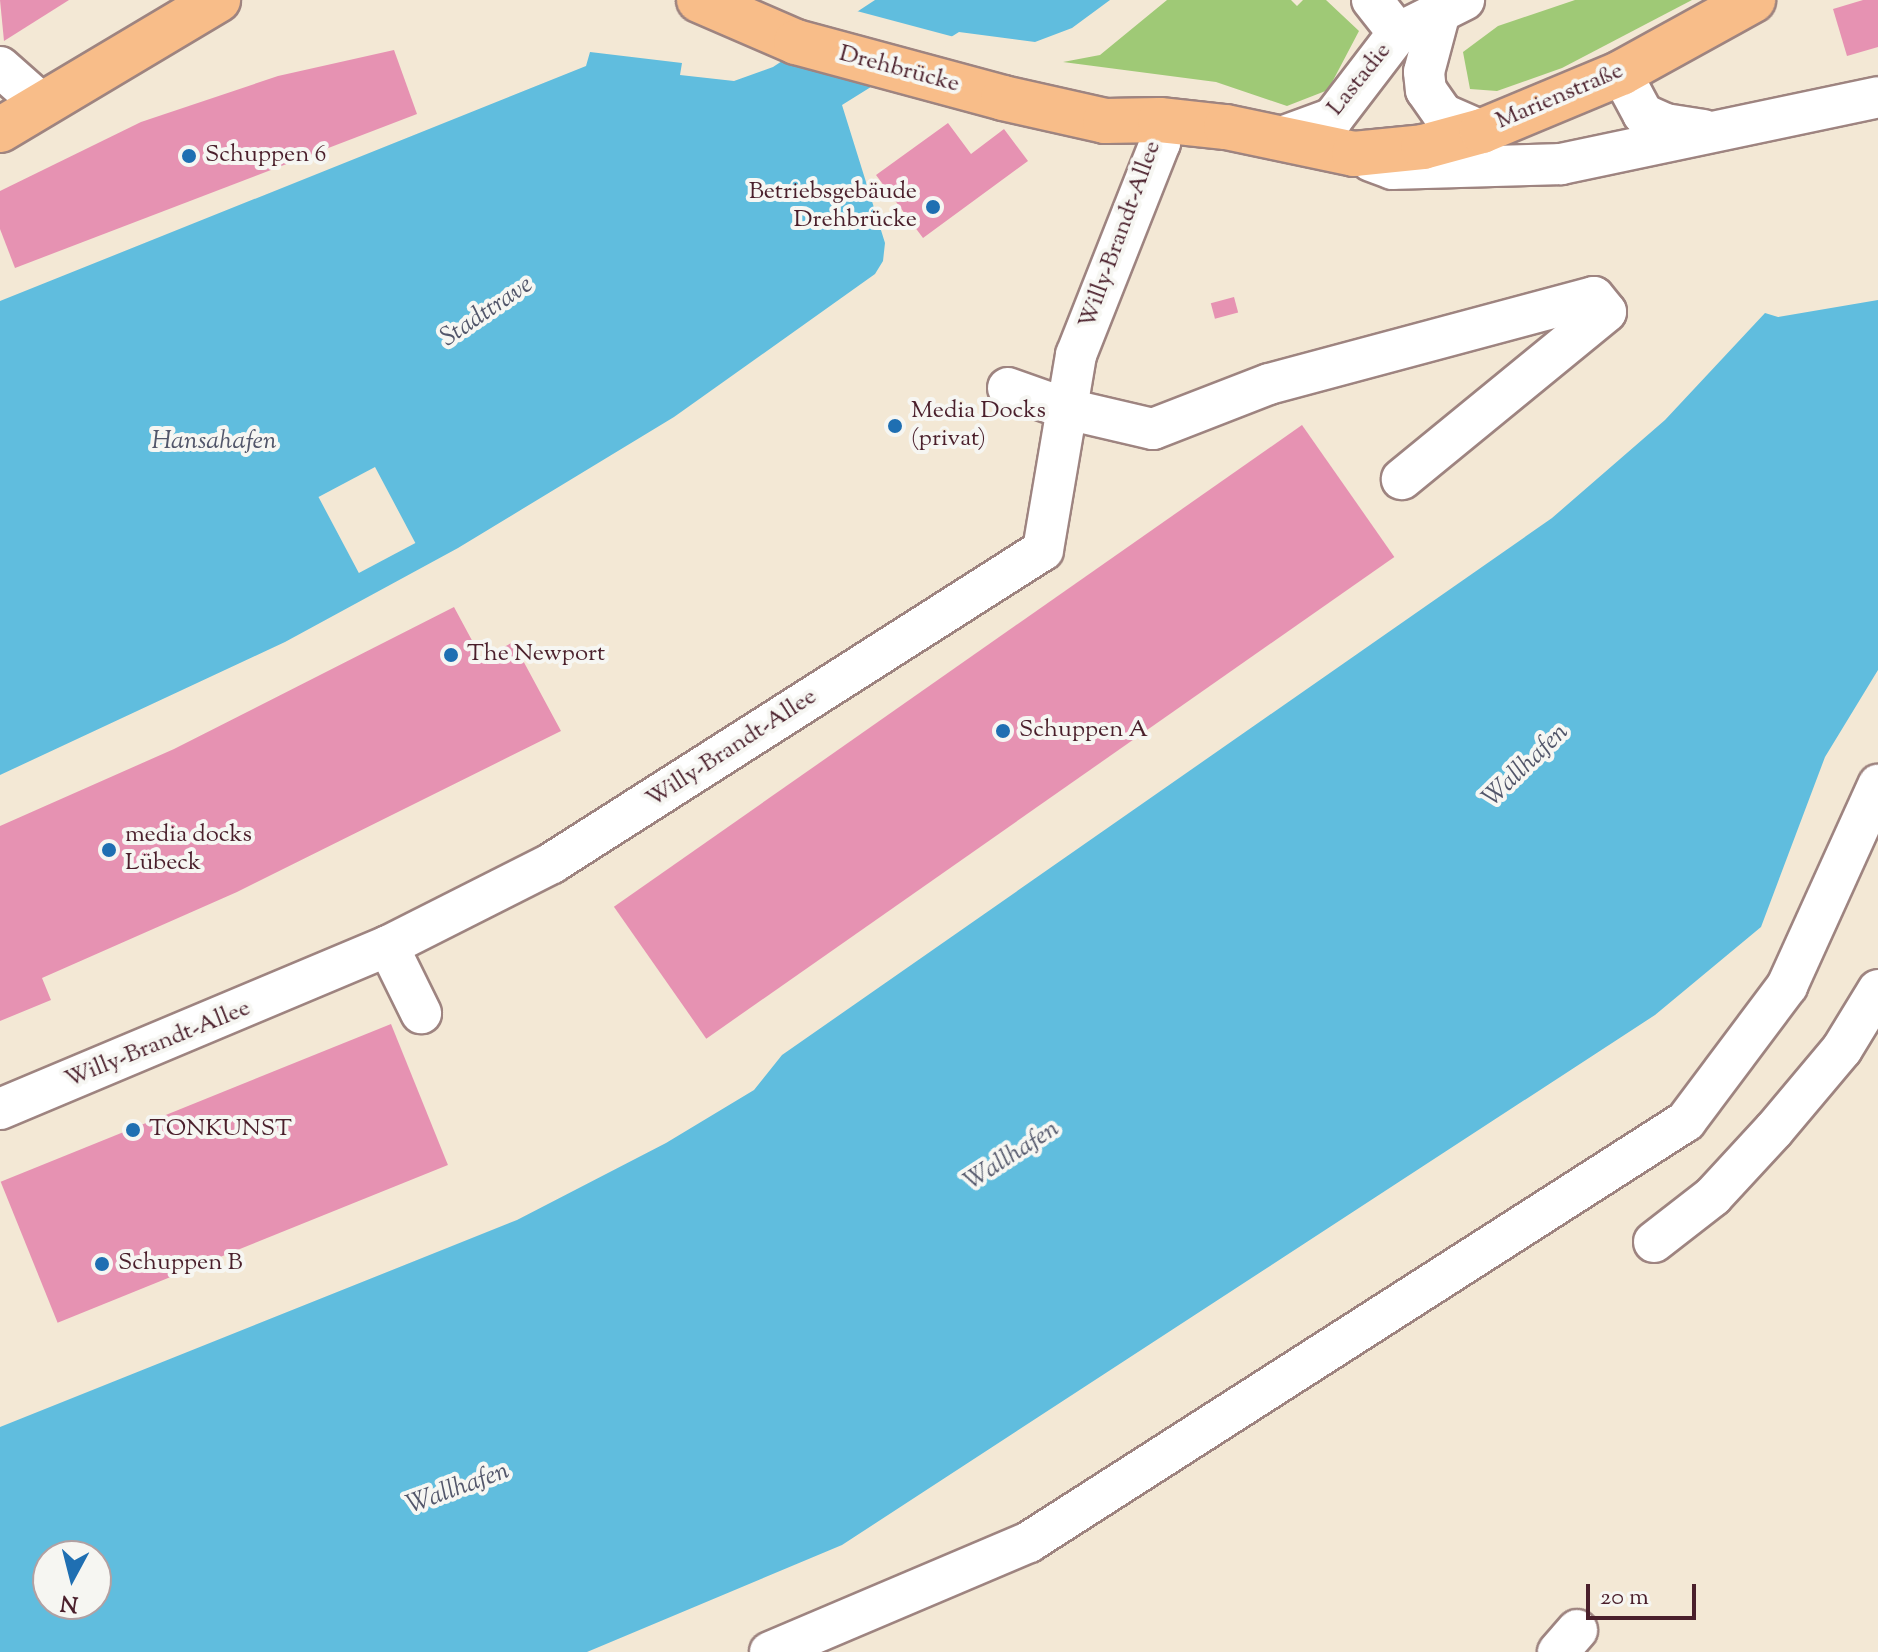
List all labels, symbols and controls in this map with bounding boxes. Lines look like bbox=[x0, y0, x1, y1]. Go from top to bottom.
street label: Lastadie bbox=[1322, 38, 1398, 122]
street label: Drehbrücke bbox=[836, 40, 962, 100]
street label: Marienstraße bbox=[1492, 57, 1628, 137]
street label: Willy-Brandt-Allee bbox=[1074, 137, 1168, 333]
place label: Schuppen 6 bbox=[205, 142, 327, 170]
marker: Schuppen 6 bbox=[180, 147, 198, 165]
place label: Betriebsgebäude Drehbrücke bbox=[749, 179, 917, 235]
marker: Betriebsgebäude Drehbrücke bbox=[924, 198, 942, 216]
water label: Stadttrave bbox=[435, 270, 539, 354]
place label: Media Docks (privat) bbox=[911, 398, 1046, 454]
marker: Media Docks (privat) bbox=[886, 417, 904, 435]
water label: Hansahafen bbox=[151, 426, 277, 458]
place label: The Newport bbox=[467, 641, 605, 669]
marker: The Newport bbox=[442, 646, 460, 664]
street label: Willy-Brandt-Allee bbox=[641, 683, 823, 815]
place label: Schuppen A bbox=[1019, 717, 1148, 745]
water label: Wallhafen bbox=[1477, 718, 1575, 814]
marker: Schuppen A bbox=[994, 722, 1012, 740]
place label: media docks Lübeck bbox=[125, 822, 252, 878]
marker: media docks Lübeck bbox=[100, 841, 118, 859]
street label: Willy-Brandt-Allee bbox=[61, 995, 255, 1095]
water label: Wallhafen bbox=[959, 1114, 1065, 1198]
place label: TONKUNST bbox=[149, 1116, 292, 1144]
marker: TONKUNST bbox=[124, 1121, 142, 1139]
place label: Schuppen B bbox=[118, 1250, 243, 1278]
marker: Schuppen B bbox=[93, 1255, 111, 1273]
water label: Wallhafen bbox=[402, 1456, 514, 1522]
north arrow bbox=[32, 1540, 112, 1620]
scale bar bbox=[1590, 1568, 1700, 1618]
text: 20 m bbox=[1600, 1581, 1649, 1615]
text: N bbox=[59, 1585, 80, 1619]

